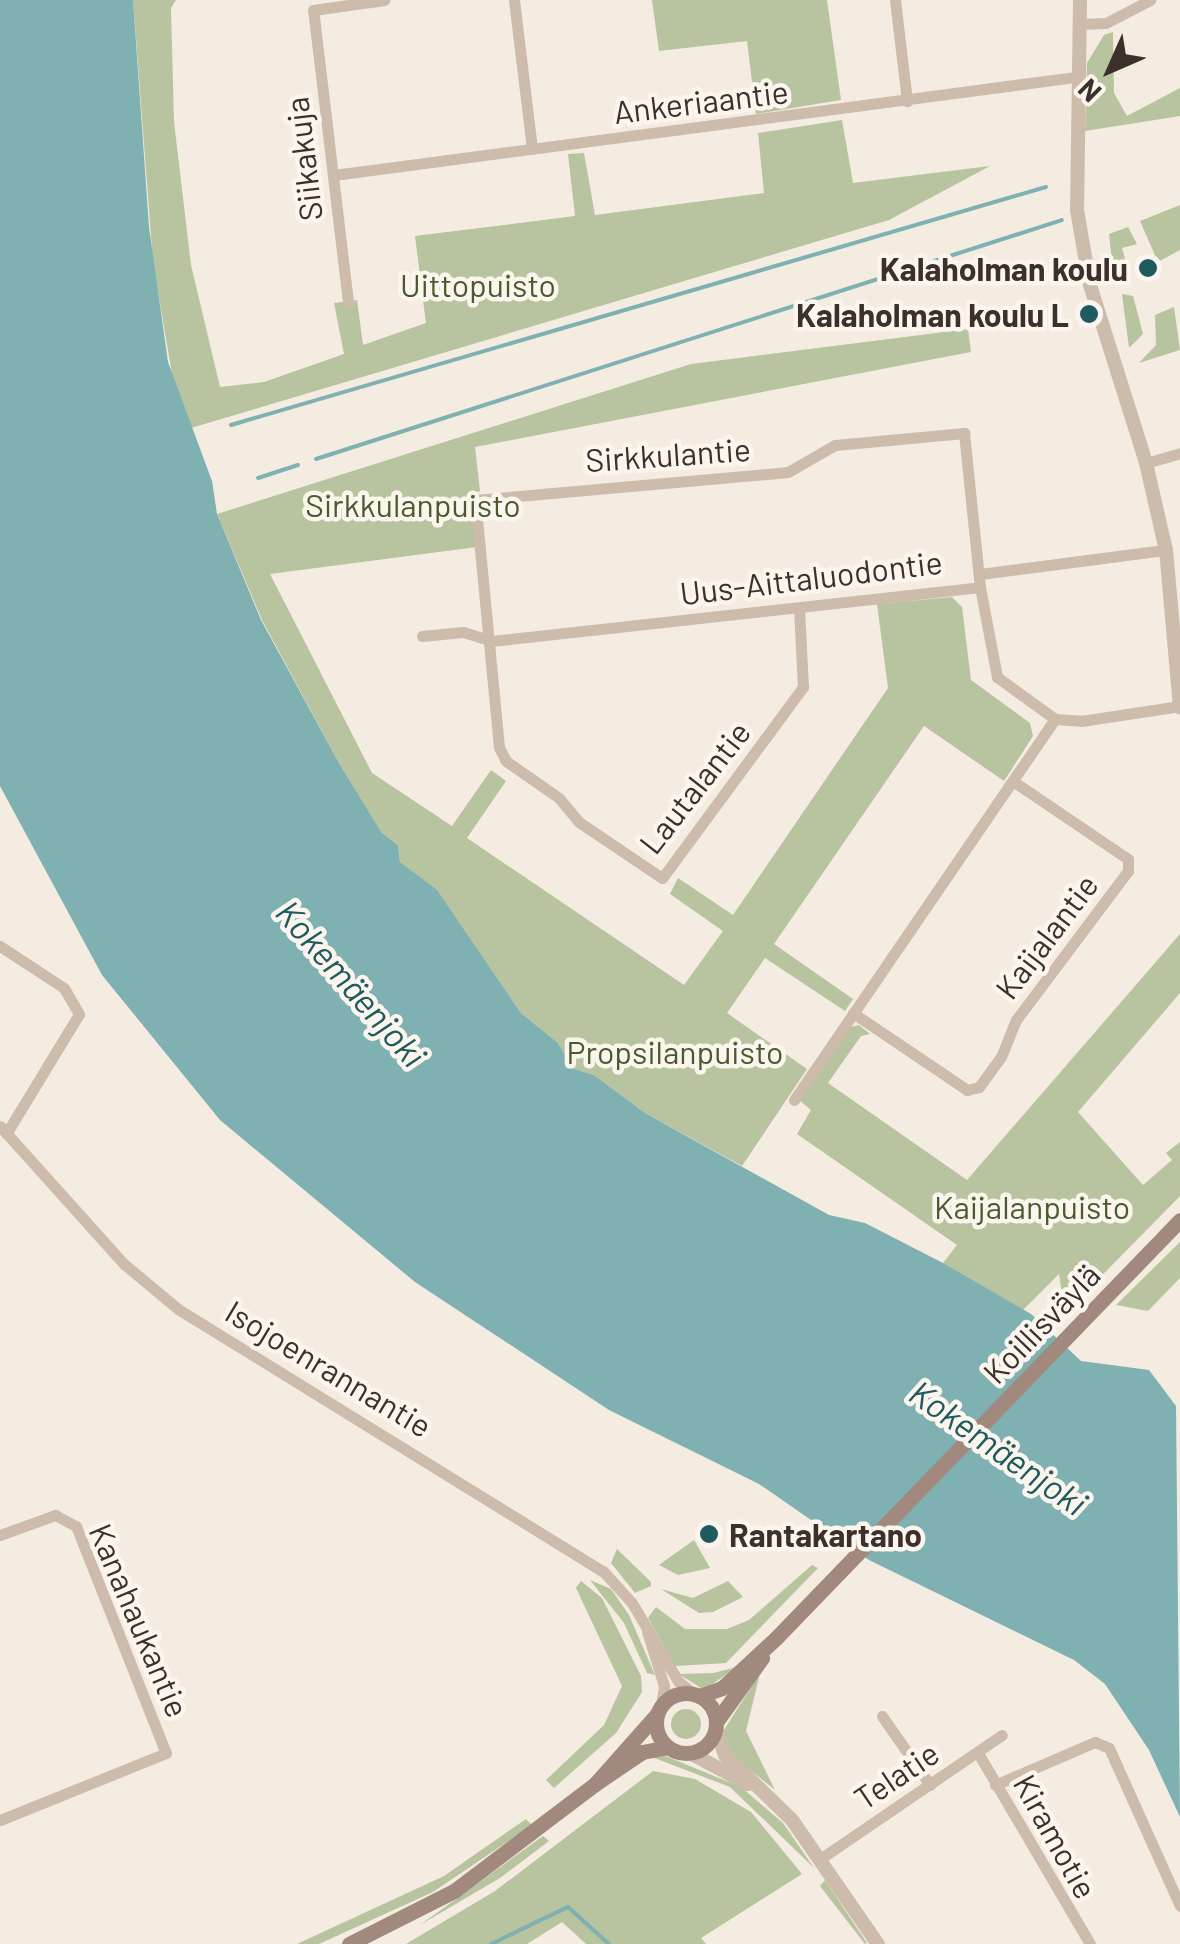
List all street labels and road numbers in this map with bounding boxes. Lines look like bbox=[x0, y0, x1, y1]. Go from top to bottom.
street label: Ankeriaantie bbox=[611, 71, 791, 131]
street label: Siikakuja bbox=[276, 95, 330, 223]
street label: Sirkkulantie bbox=[584, 429, 752, 479]
street label: Uus-Aittaluodontie bbox=[678, 542, 944, 612]
street label: Lautalantie bbox=[630, 713, 758, 861]
street label: Kaijalantie bbox=[987, 866, 1105, 1006]
street label: Koillisväylä bbox=[975, 1255, 1107, 1391]
street label: Isojoenrannantie bbox=[219, 1291, 439, 1445]
street label: Kanahaukantie bbox=[82, 1517, 198, 1723]
street label: Telatie bbox=[847, 1733, 945, 1817]
street label: Kiramotie bbox=[1006, 1767, 1106, 1905]

